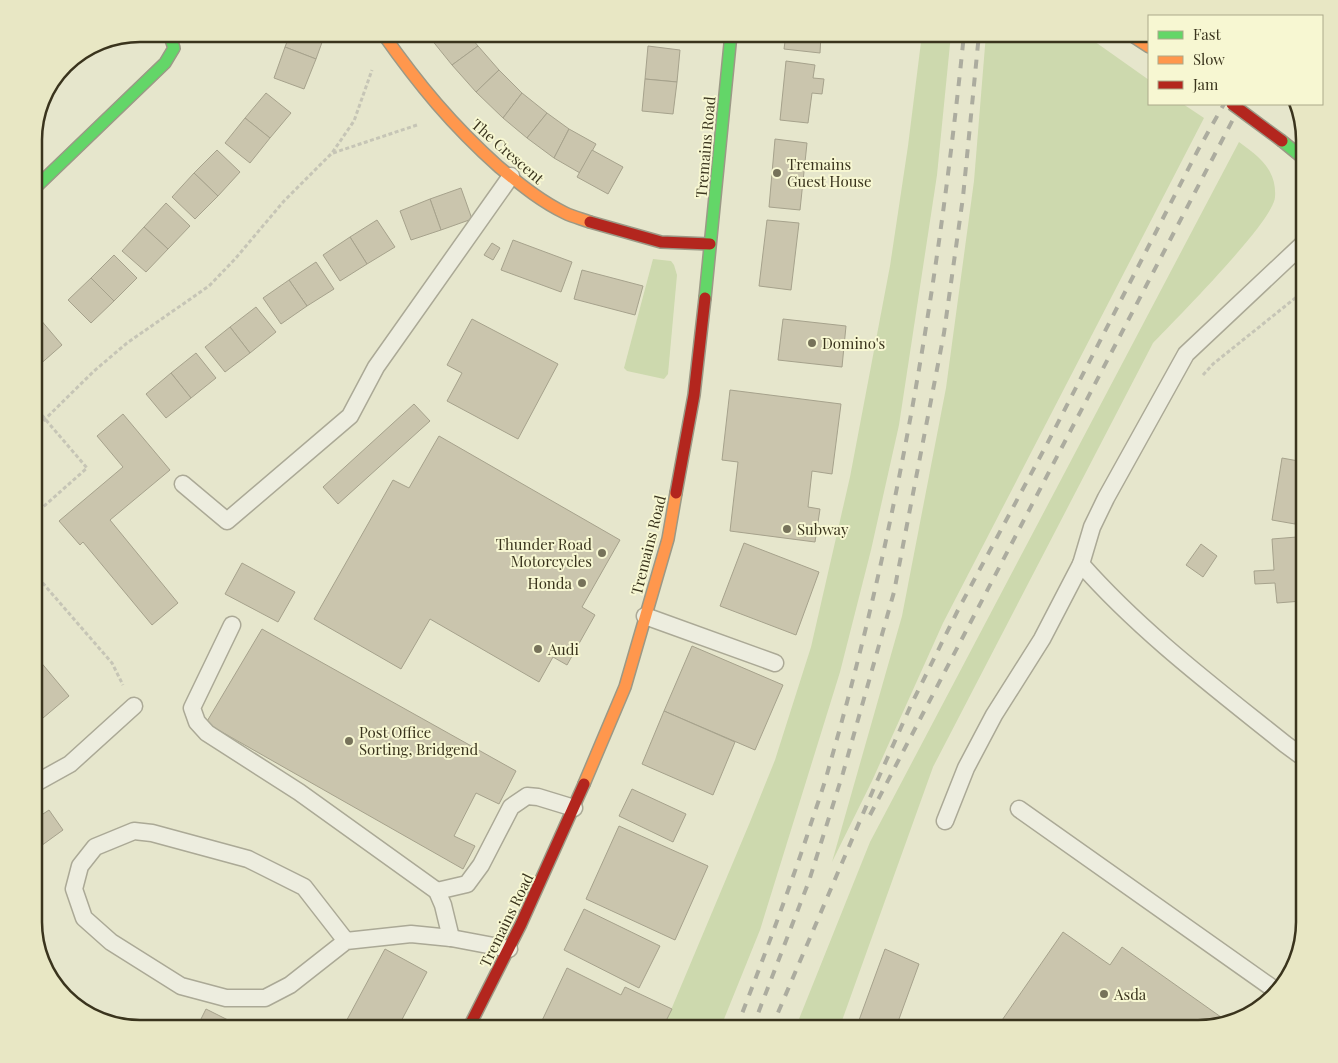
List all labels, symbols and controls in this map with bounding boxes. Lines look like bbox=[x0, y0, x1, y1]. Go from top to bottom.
legend bbox=[1148, 15, 1323, 105]
text: Fast bbox=[1193, 24, 1222, 44]
text: Slow bbox=[1193, 49, 1225, 69]
text: Jam bbox=[1192, 74, 1219, 94]
street label: Tremains Road bbox=[691, 95, 719, 199]
street label: The Crescent bbox=[468, 114, 549, 188]
place label: Tremains Guest House bbox=[787, 154, 872, 191]
marker: Tremains Guest House bbox=[771, 167, 783, 179]
place label: Domino's bbox=[822, 333, 885, 353]
marker: Domino's bbox=[806, 337, 818, 349]
street label: Tremains Road bbox=[626, 493, 670, 597]
place label: Subway bbox=[797, 519, 849, 539]
marker: Subway bbox=[781, 523, 793, 535]
place label: Thunder Road Motorcycles bbox=[496, 534, 592, 571]
marker: Thunder Road Motorcycles bbox=[596, 547, 608, 559]
place label: Honda bbox=[528, 573, 573, 593]
marker: Honda bbox=[576, 577, 588, 589]
place label: Audi bbox=[547, 639, 579, 659]
marker: Audi bbox=[532, 643, 544, 655]
place label: Post Office Sorting, Bridgend bbox=[359, 722, 478, 759]
marker: Post Office Sorting, Bridgend bbox=[343, 735, 355, 747]
street label: Tremains Road bbox=[475, 870, 537, 970]
place label: Asda bbox=[1113, 984, 1147, 1004]
marker: Asda bbox=[1098, 988, 1110, 1000]

